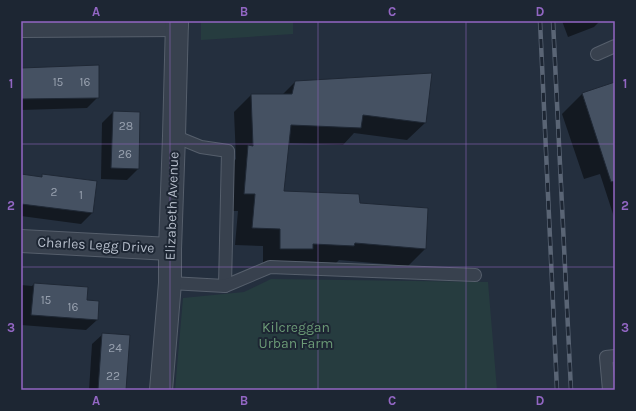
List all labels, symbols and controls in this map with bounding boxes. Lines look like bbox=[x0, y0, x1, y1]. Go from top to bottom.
text: A bbox=[92, 4, 100, 19]
text: B bbox=[240, 4, 248, 19]
text: C bbox=[388, 4, 396, 19]
text: D bbox=[536, 4, 545, 19]
house number: 15 bbox=[53, 75, 64, 89]
house number: 16 bbox=[80, 75, 91, 89]
text: 1 bbox=[9, 76, 13, 91]
text: 1 bbox=[623, 76, 627, 91]
house number: 28 bbox=[119, 119, 133, 133]
house number: 26 bbox=[118, 147, 132, 161]
street label: Elizabeth Avenue bbox=[162, 151, 182, 261]
house number: 2 bbox=[51, 185, 58, 199]
house number: 1 bbox=[79, 188, 83, 202]
text: 2 bbox=[7, 198, 15, 213]
text: 2 bbox=[621, 198, 629, 213]
street label: Charles Legg Drive bbox=[37, 233, 155, 257]
house number: 15 bbox=[41, 293, 52, 307]
house number: 16 bbox=[68, 300, 79, 314]
park label: Kilcreggan Urban Farm bbox=[259, 319, 333, 352]
text: 3 bbox=[7, 320, 15, 335]
text: 3 bbox=[621, 320, 629, 335]
house number: 24 bbox=[108, 341, 122, 355]
house number: 22 bbox=[106, 369, 120, 383]
text: A bbox=[92, 393, 100, 408]
text: B bbox=[240, 393, 248, 408]
text: C bbox=[388, 393, 396, 408]
text: D bbox=[536, 393, 545, 408]

